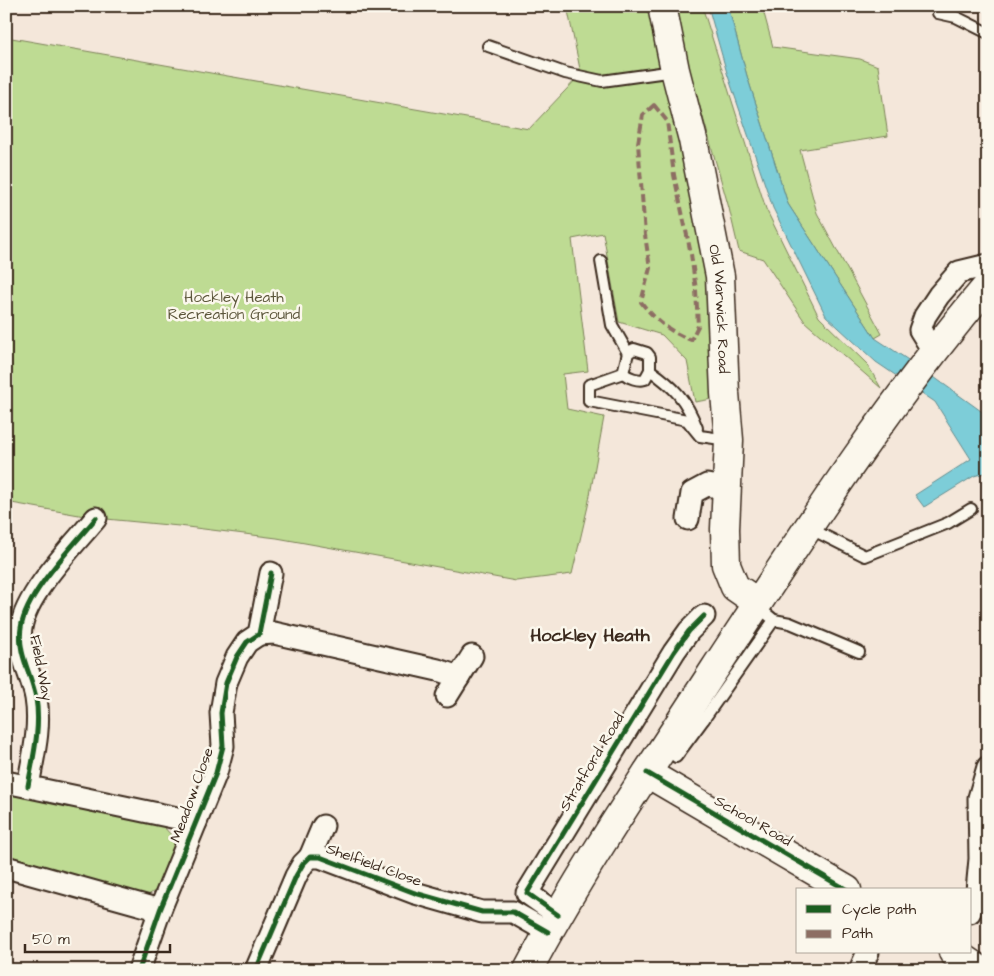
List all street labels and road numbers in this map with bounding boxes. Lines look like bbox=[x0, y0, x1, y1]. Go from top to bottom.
street label: Old Warwick Road bbox=[703, 242, 735, 374]
street label: Field Way bbox=[23, 633, 58, 703]
street label: Stratford Road bbox=[554, 709, 630, 815]
street label: Meadow Close bbox=[165, 745, 219, 845]
street label: School Road bbox=[710, 790, 796, 852]
street label: Shelfield Close bbox=[323, 838, 425, 892]

